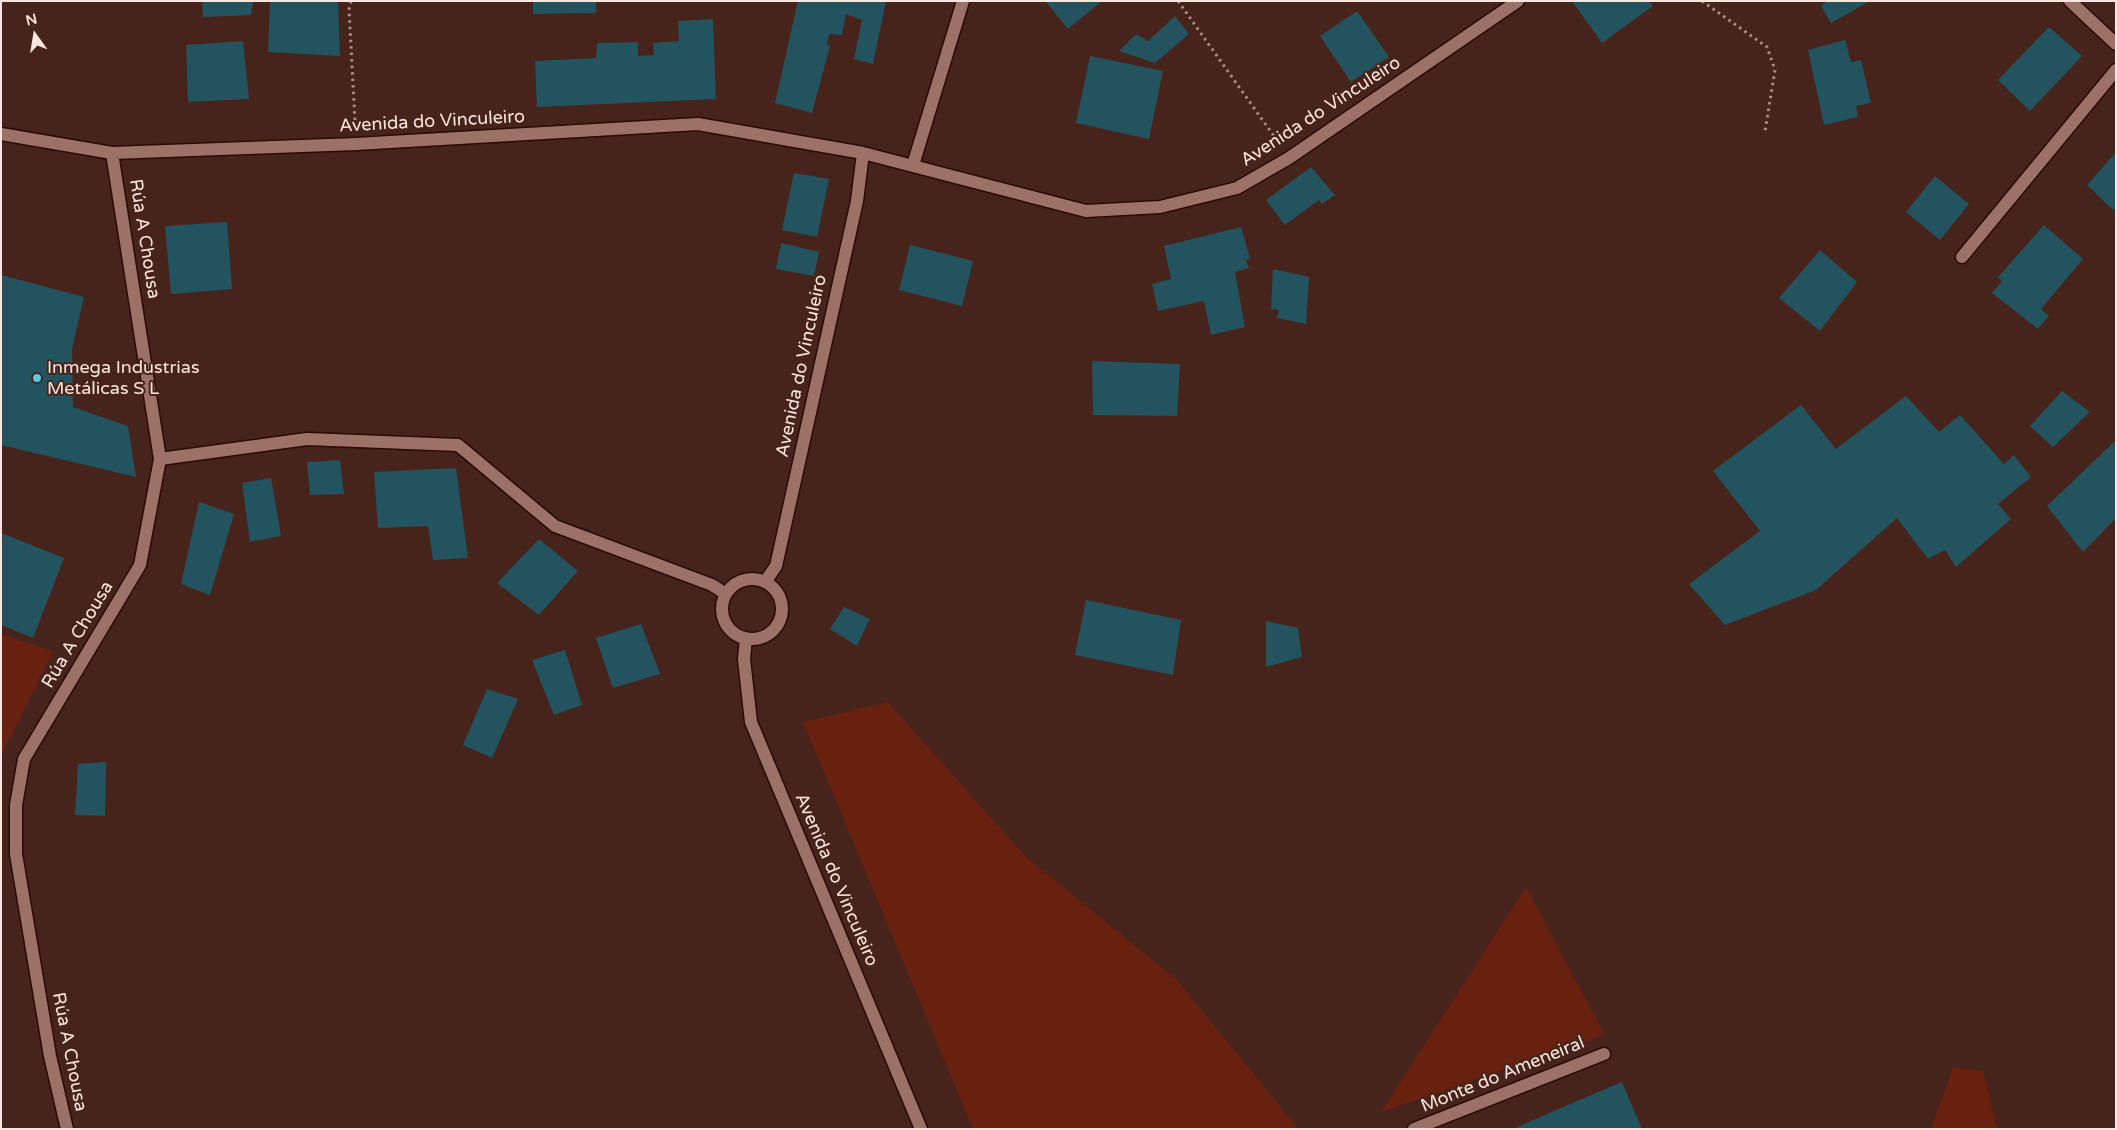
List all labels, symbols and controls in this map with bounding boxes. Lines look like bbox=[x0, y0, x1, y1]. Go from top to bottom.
north arrow bbox=[10, 10, 60, 60]
text: N bbox=[24, 10, 39, 29]
street label: Avenida do Vinculeiro bbox=[1237, 52, 1405, 172]
street label: Avenida do Vinculeiro bbox=[339, 106, 525, 138]
street label: Rúa A Chousa bbox=[124, 178, 164, 300]
street label: Avenida do Vinculeiro bbox=[772, 273, 832, 459]
place label: Inmega Industrias Metálicas S L bbox=[47, 357, 200, 399]
marker: Inmega Industrias Metálicas S L bbox=[31, 372, 43, 384]
street label: Rúa A Chousa bbox=[38, 578, 118, 692]
street label: Avenida do Vinculeiro bbox=[790, 790, 882, 970]
street label: Rúa A Chousa bbox=[47, 991, 91, 1113]
street label: Monte do Ameneiral bbox=[1418, 1032, 1588, 1118]

